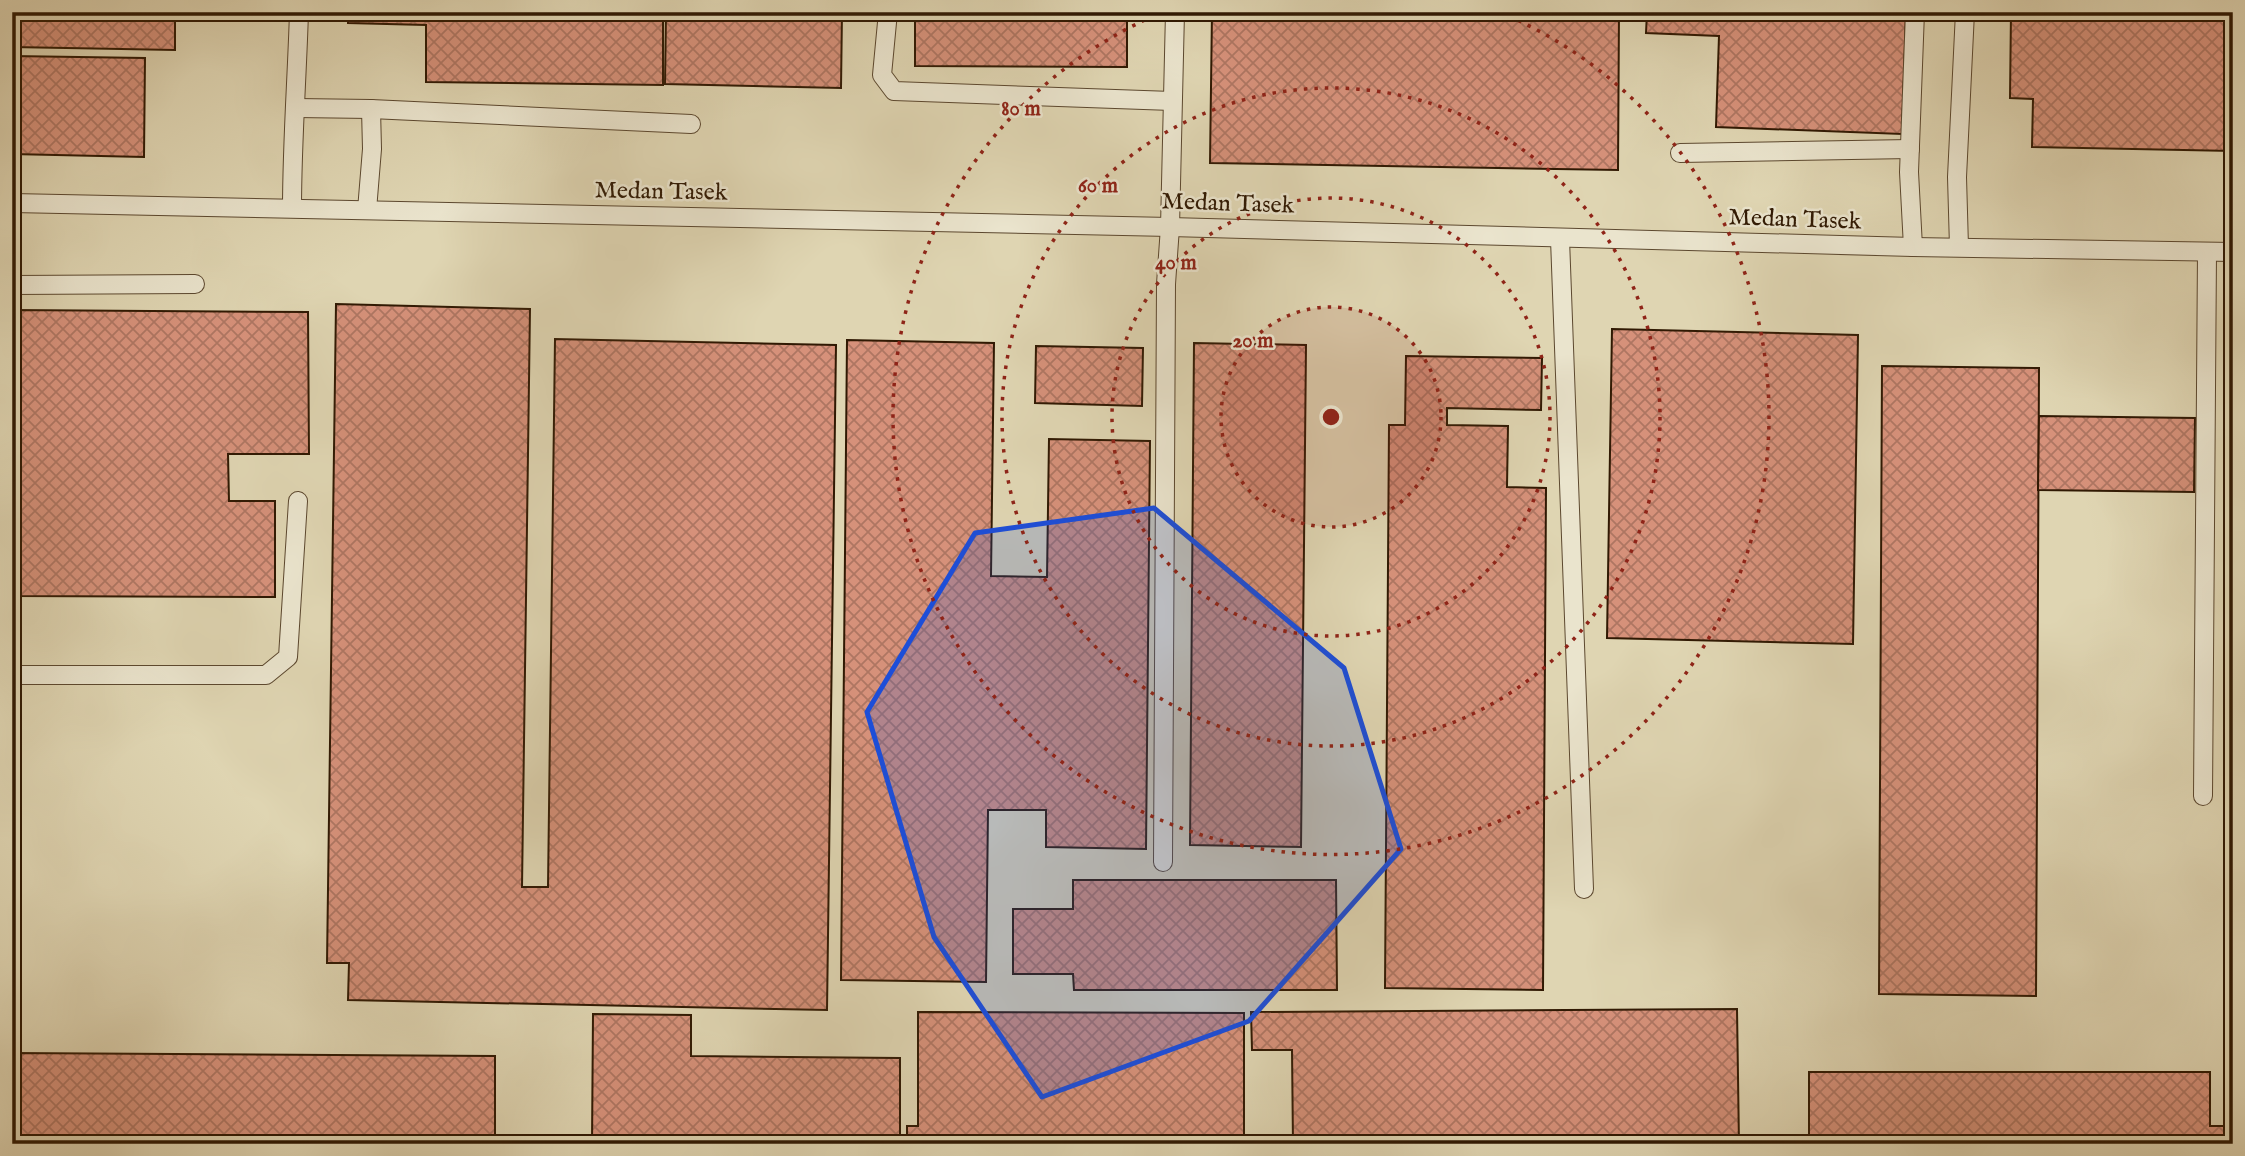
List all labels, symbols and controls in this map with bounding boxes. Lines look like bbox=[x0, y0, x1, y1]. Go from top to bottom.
text: 80 m bbox=[1001, 96, 1041, 123]
text: 60 m bbox=[1078, 173, 1119, 200]
street label: Medan Tasek bbox=[594, 175, 728, 209]
street label: Medan Tasek bbox=[1161, 186, 1295, 222]
street label: Medan Tasek bbox=[1728, 202, 1862, 238]
text: 40 m bbox=[1155, 250, 1197, 277]
text: 20 m bbox=[1233, 328, 1274, 355]
centre of rings bbox=[1319, 405, 1343, 429]

